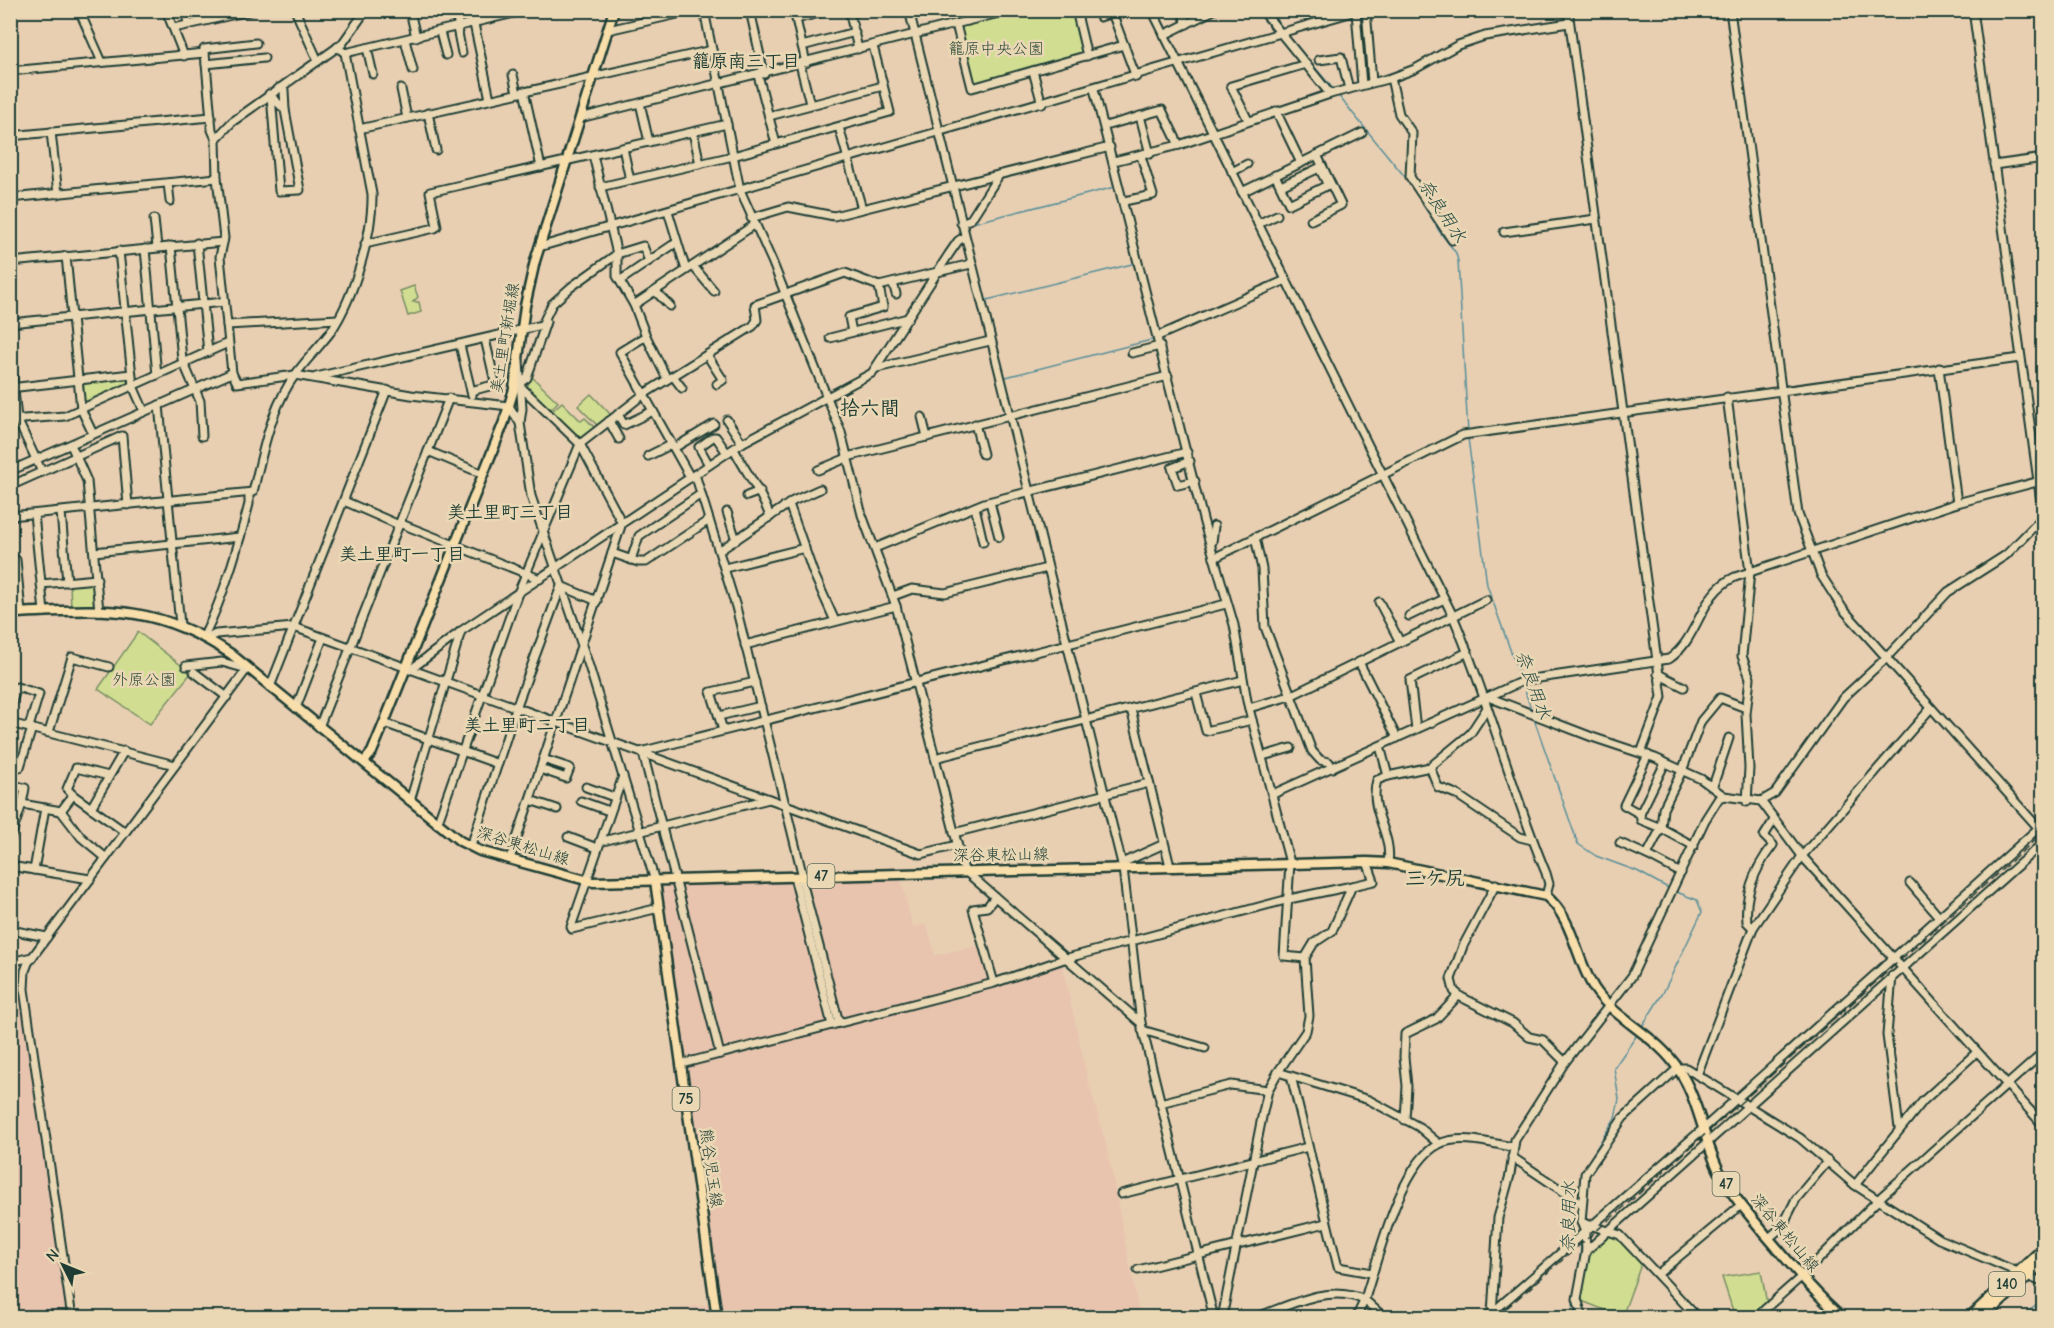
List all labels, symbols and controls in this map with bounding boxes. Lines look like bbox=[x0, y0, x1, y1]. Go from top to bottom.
park label: 籠原中央公園 bbox=[948, 40, 1044, 58]
district label: 籠原南三丁目 bbox=[692, 51, 800, 72]
water label: 奈良用水 bbox=[1414, 175, 1470, 247]
street label: 美土里町新堀線 bbox=[487, 281, 523, 395]
district label: 拾六間 bbox=[840, 397, 900, 420]
district label: 美土里町三丁目 bbox=[447, 502, 573, 523]
district label: 美土里町一丁目 bbox=[339, 544, 465, 565]
water label: 奈良用水 bbox=[1511, 648, 1555, 722]
park label: 外原公園 bbox=[112, 671, 176, 689]
district label: 美土里町二丁目 bbox=[464, 715, 590, 736]
street label: 深谷東松山線 bbox=[474, 823, 572, 869]
street label: 深谷東松山線 bbox=[953, 845, 1049, 865]
road number: 47 bbox=[808, 864, 834, 888]
district label: 三ケ尻 bbox=[1405, 867, 1465, 890]
road number: 75 bbox=[672, 1087, 700, 1111]
street label: 熊谷児玉線 bbox=[697, 1127, 725, 1209]
road number: 47 bbox=[1712, 1172, 1740, 1196]
water label: 奈良用水 bbox=[1558, 1181, 1580, 1253]
street label: 深谷東松山線 bbox=[1747, 1190, 1823, 1276]
north arrow bbox=[33, 1235, 93, 1295]
text: N bbox=[43, 1245, 63, 1265]
road number: 140 bbox=[1989, 1272, 2025, 1296]

